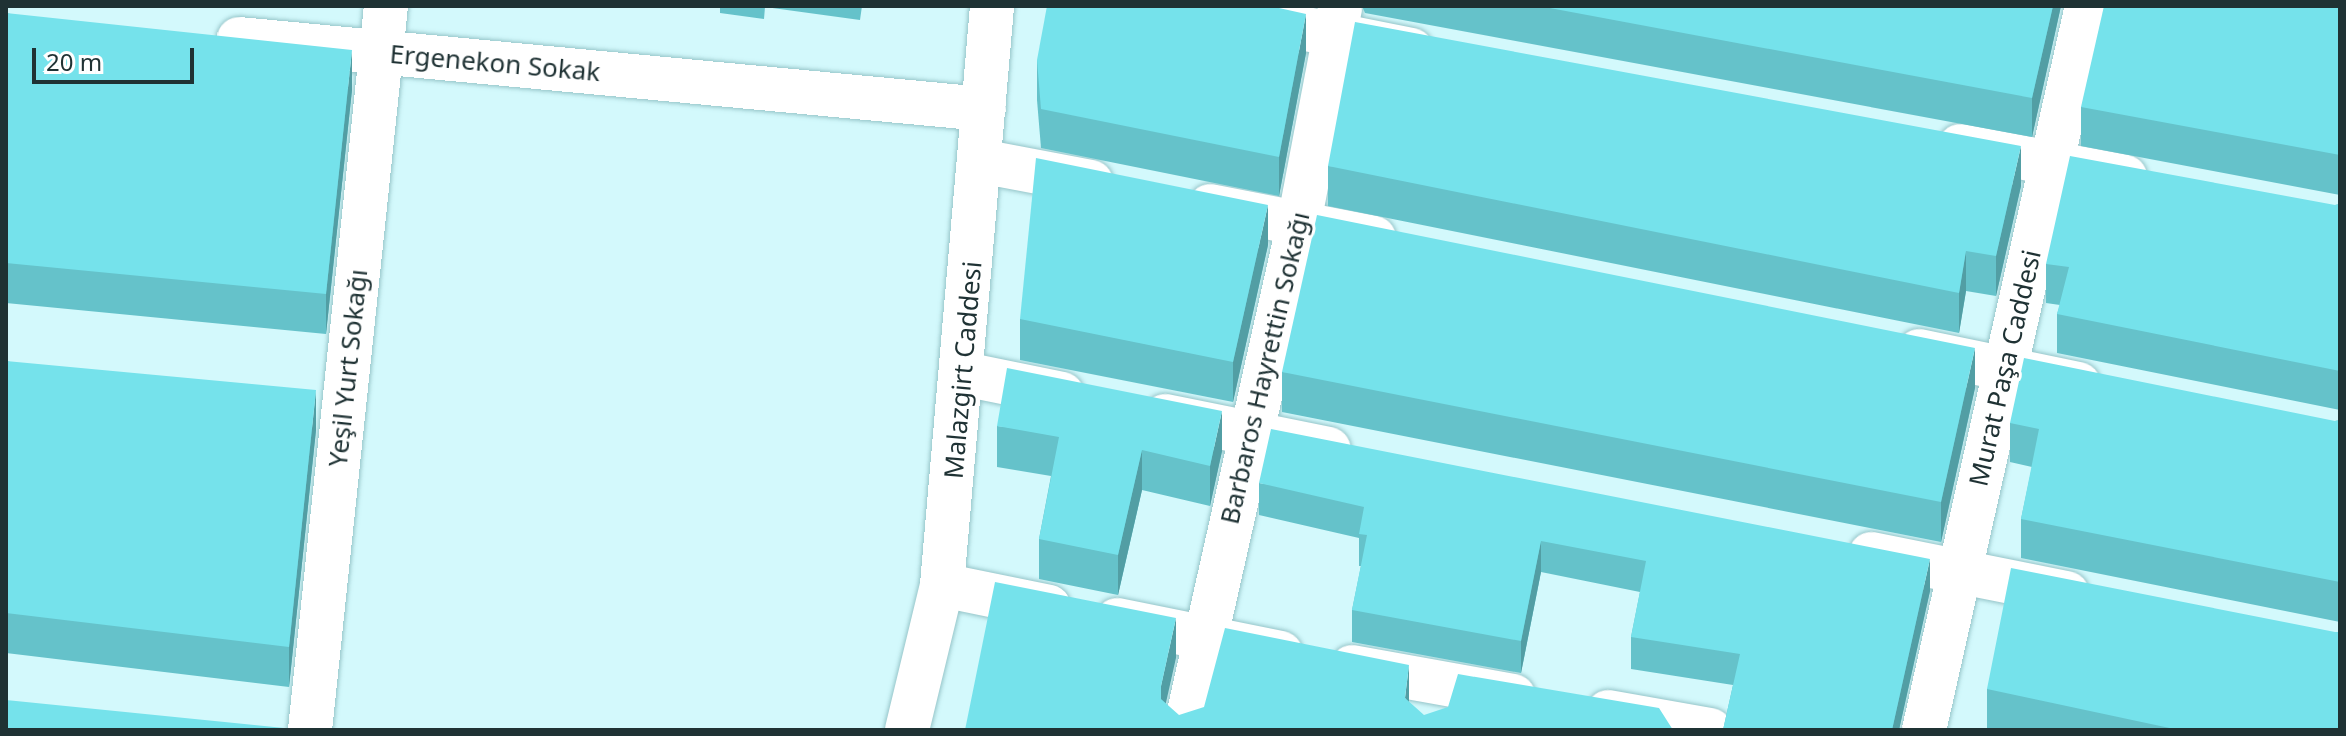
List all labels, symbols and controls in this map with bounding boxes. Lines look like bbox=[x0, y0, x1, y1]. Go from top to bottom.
scale bar bbox=[36, 32, 198, 82]
street label: Ergenekon Sokak bbox=[388, 38, 602, 88]
text: 20 m bbox=[46, 45, 102, 78]
street label: Barbaros Hayrettin Sokağı bbox=[1214, 209, 1316, 527]
street label: Murat Paşa Caddesi bbox=[1963, 247, 2047, 489]
street label: Malazgirt Caddesi bbox=[938, 260, 988, 480]
street label: Yeşil Yurt Sokağı bbox=[322, 268, 374, 468]

